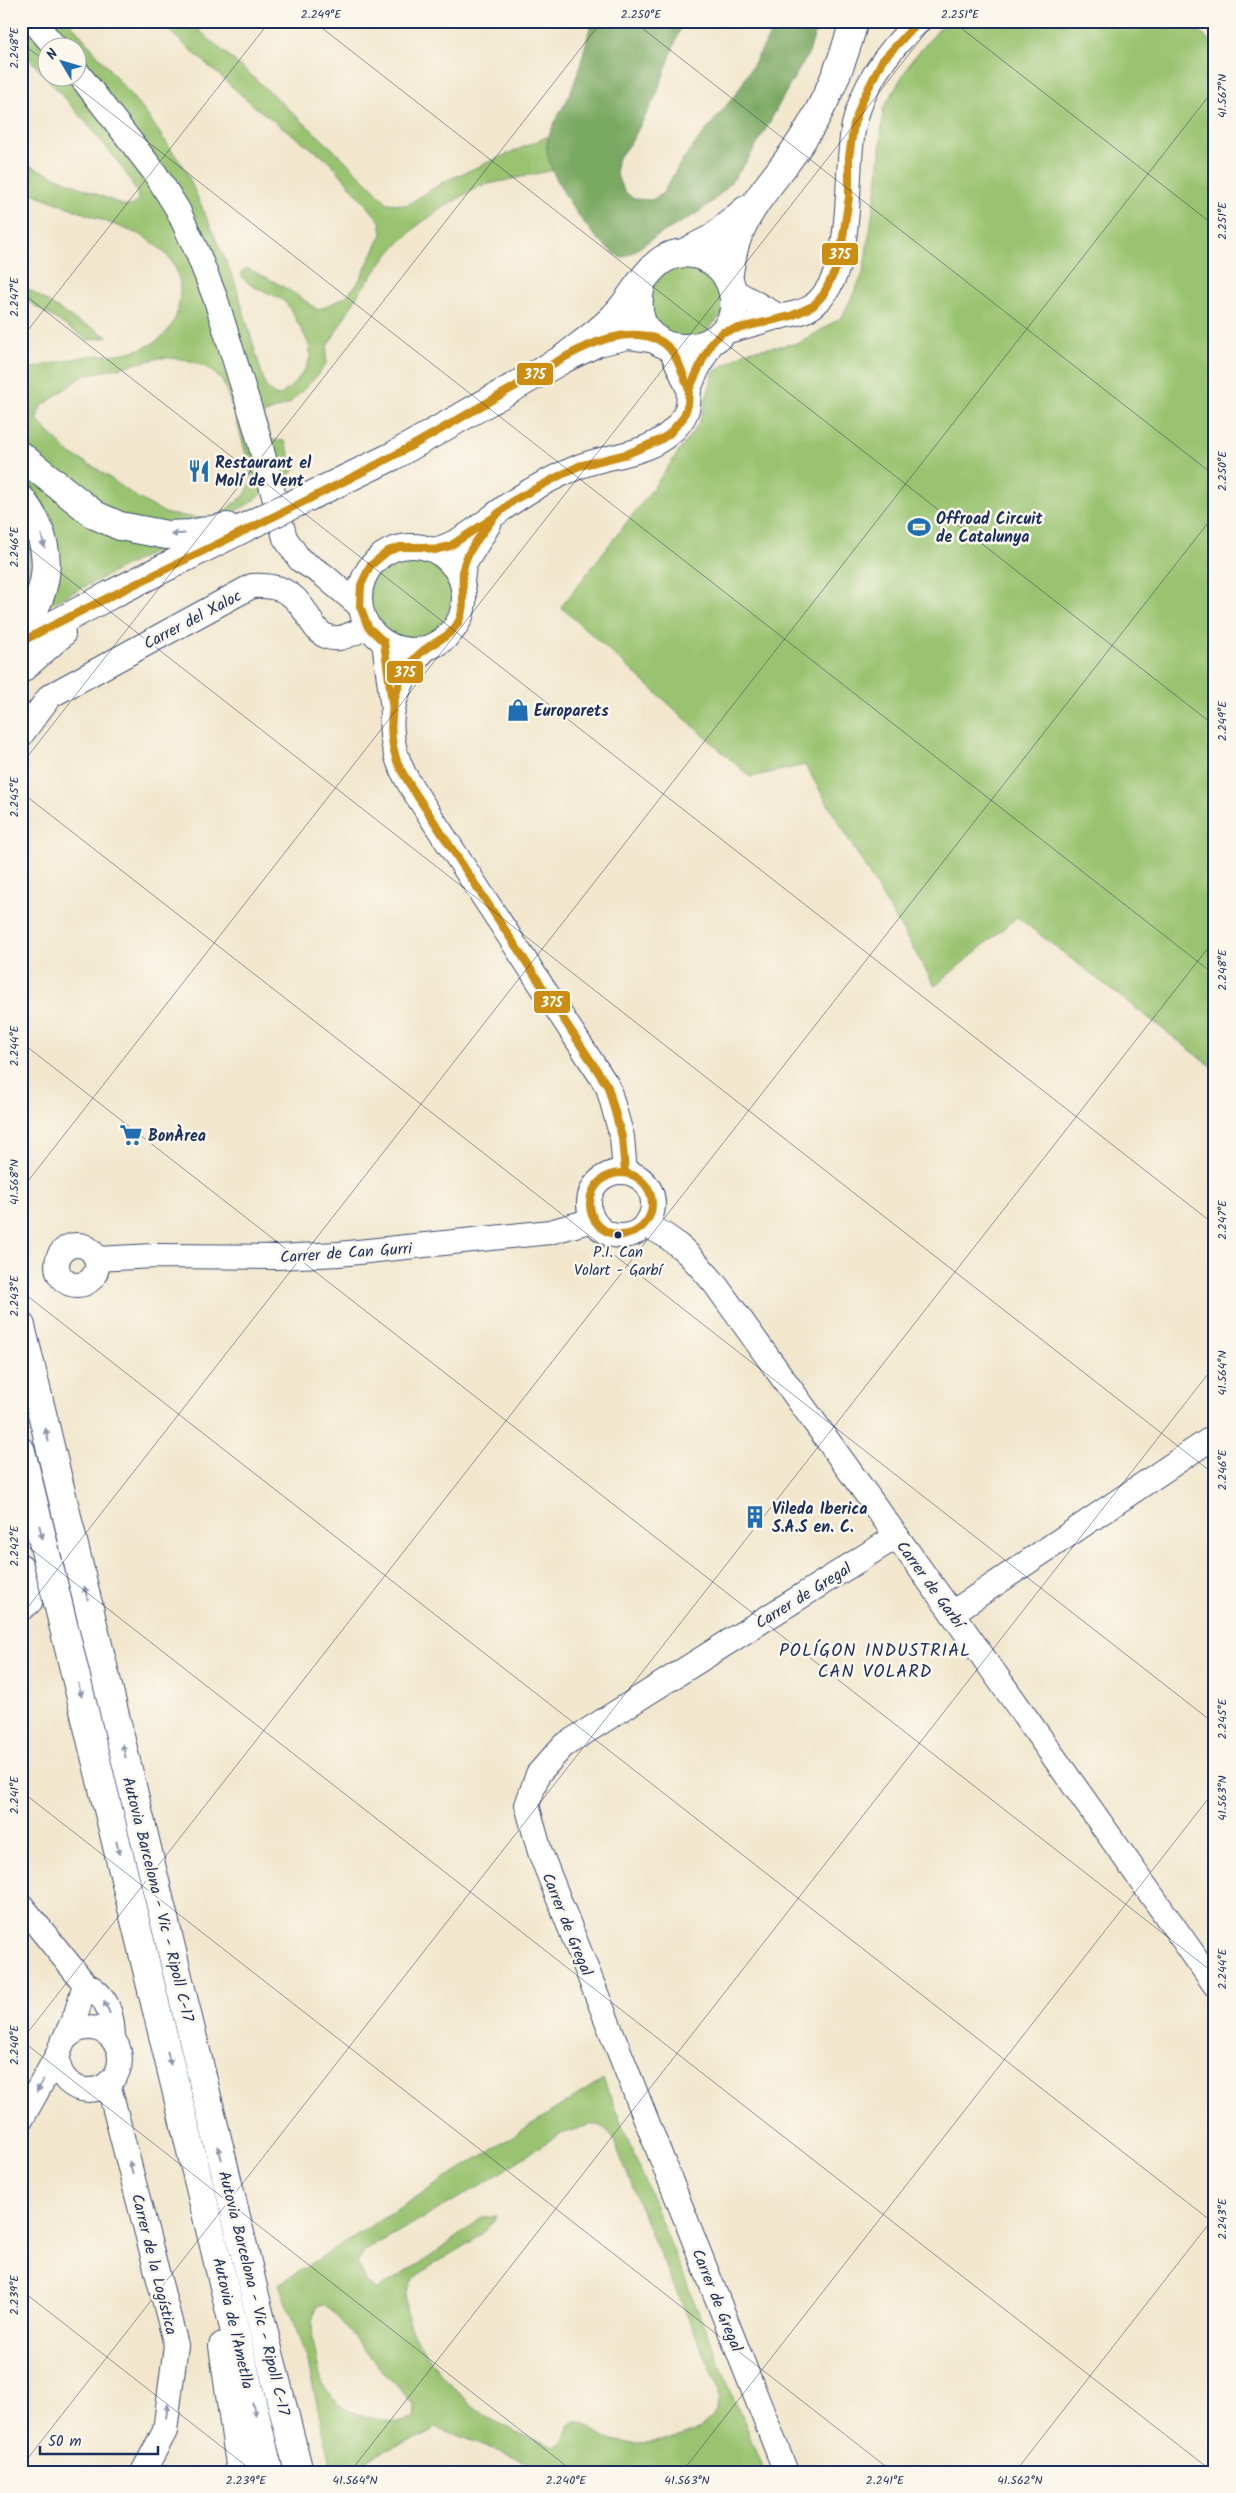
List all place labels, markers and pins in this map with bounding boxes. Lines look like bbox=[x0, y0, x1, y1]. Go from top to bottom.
place label: Restaurant el Molí de Vent bbox=[215, 451, 312, 494]
restaurant icon: Restaurant el Molí de Vent bbox=[186, 458, 212, 484]
place label: Offroad Circuit de Catalunya bbox=[936, 507, 1043, 550]
sports icon: Offroad Circuit de Catalunya bbox=[906, 514, 932, 540]
shop icon: Europarets bbox=[505, 697, 531, 723]
place label: Europarets bbox=[534, 699, 609, 724]
supermarket icon: BonÀrea bbox=[118, 1122, 144, 1148]
place label: BonÀrea bbox=[148, 1124, 206, 1149]
marker: P.I. Can Volart - Garbí bbox=[613, 1230, 623, 1240]
place label: P.I. Can Volart - Garbí bbox=[574, 1241, 664, 1283]
place label: Vileda Iberica S.A.S en. C. bbox=[772, 1497, 867, 1540]
building icon: Vileda Iberica S.A.S en. C. bbox=[742, 1504, 768, 1530]

